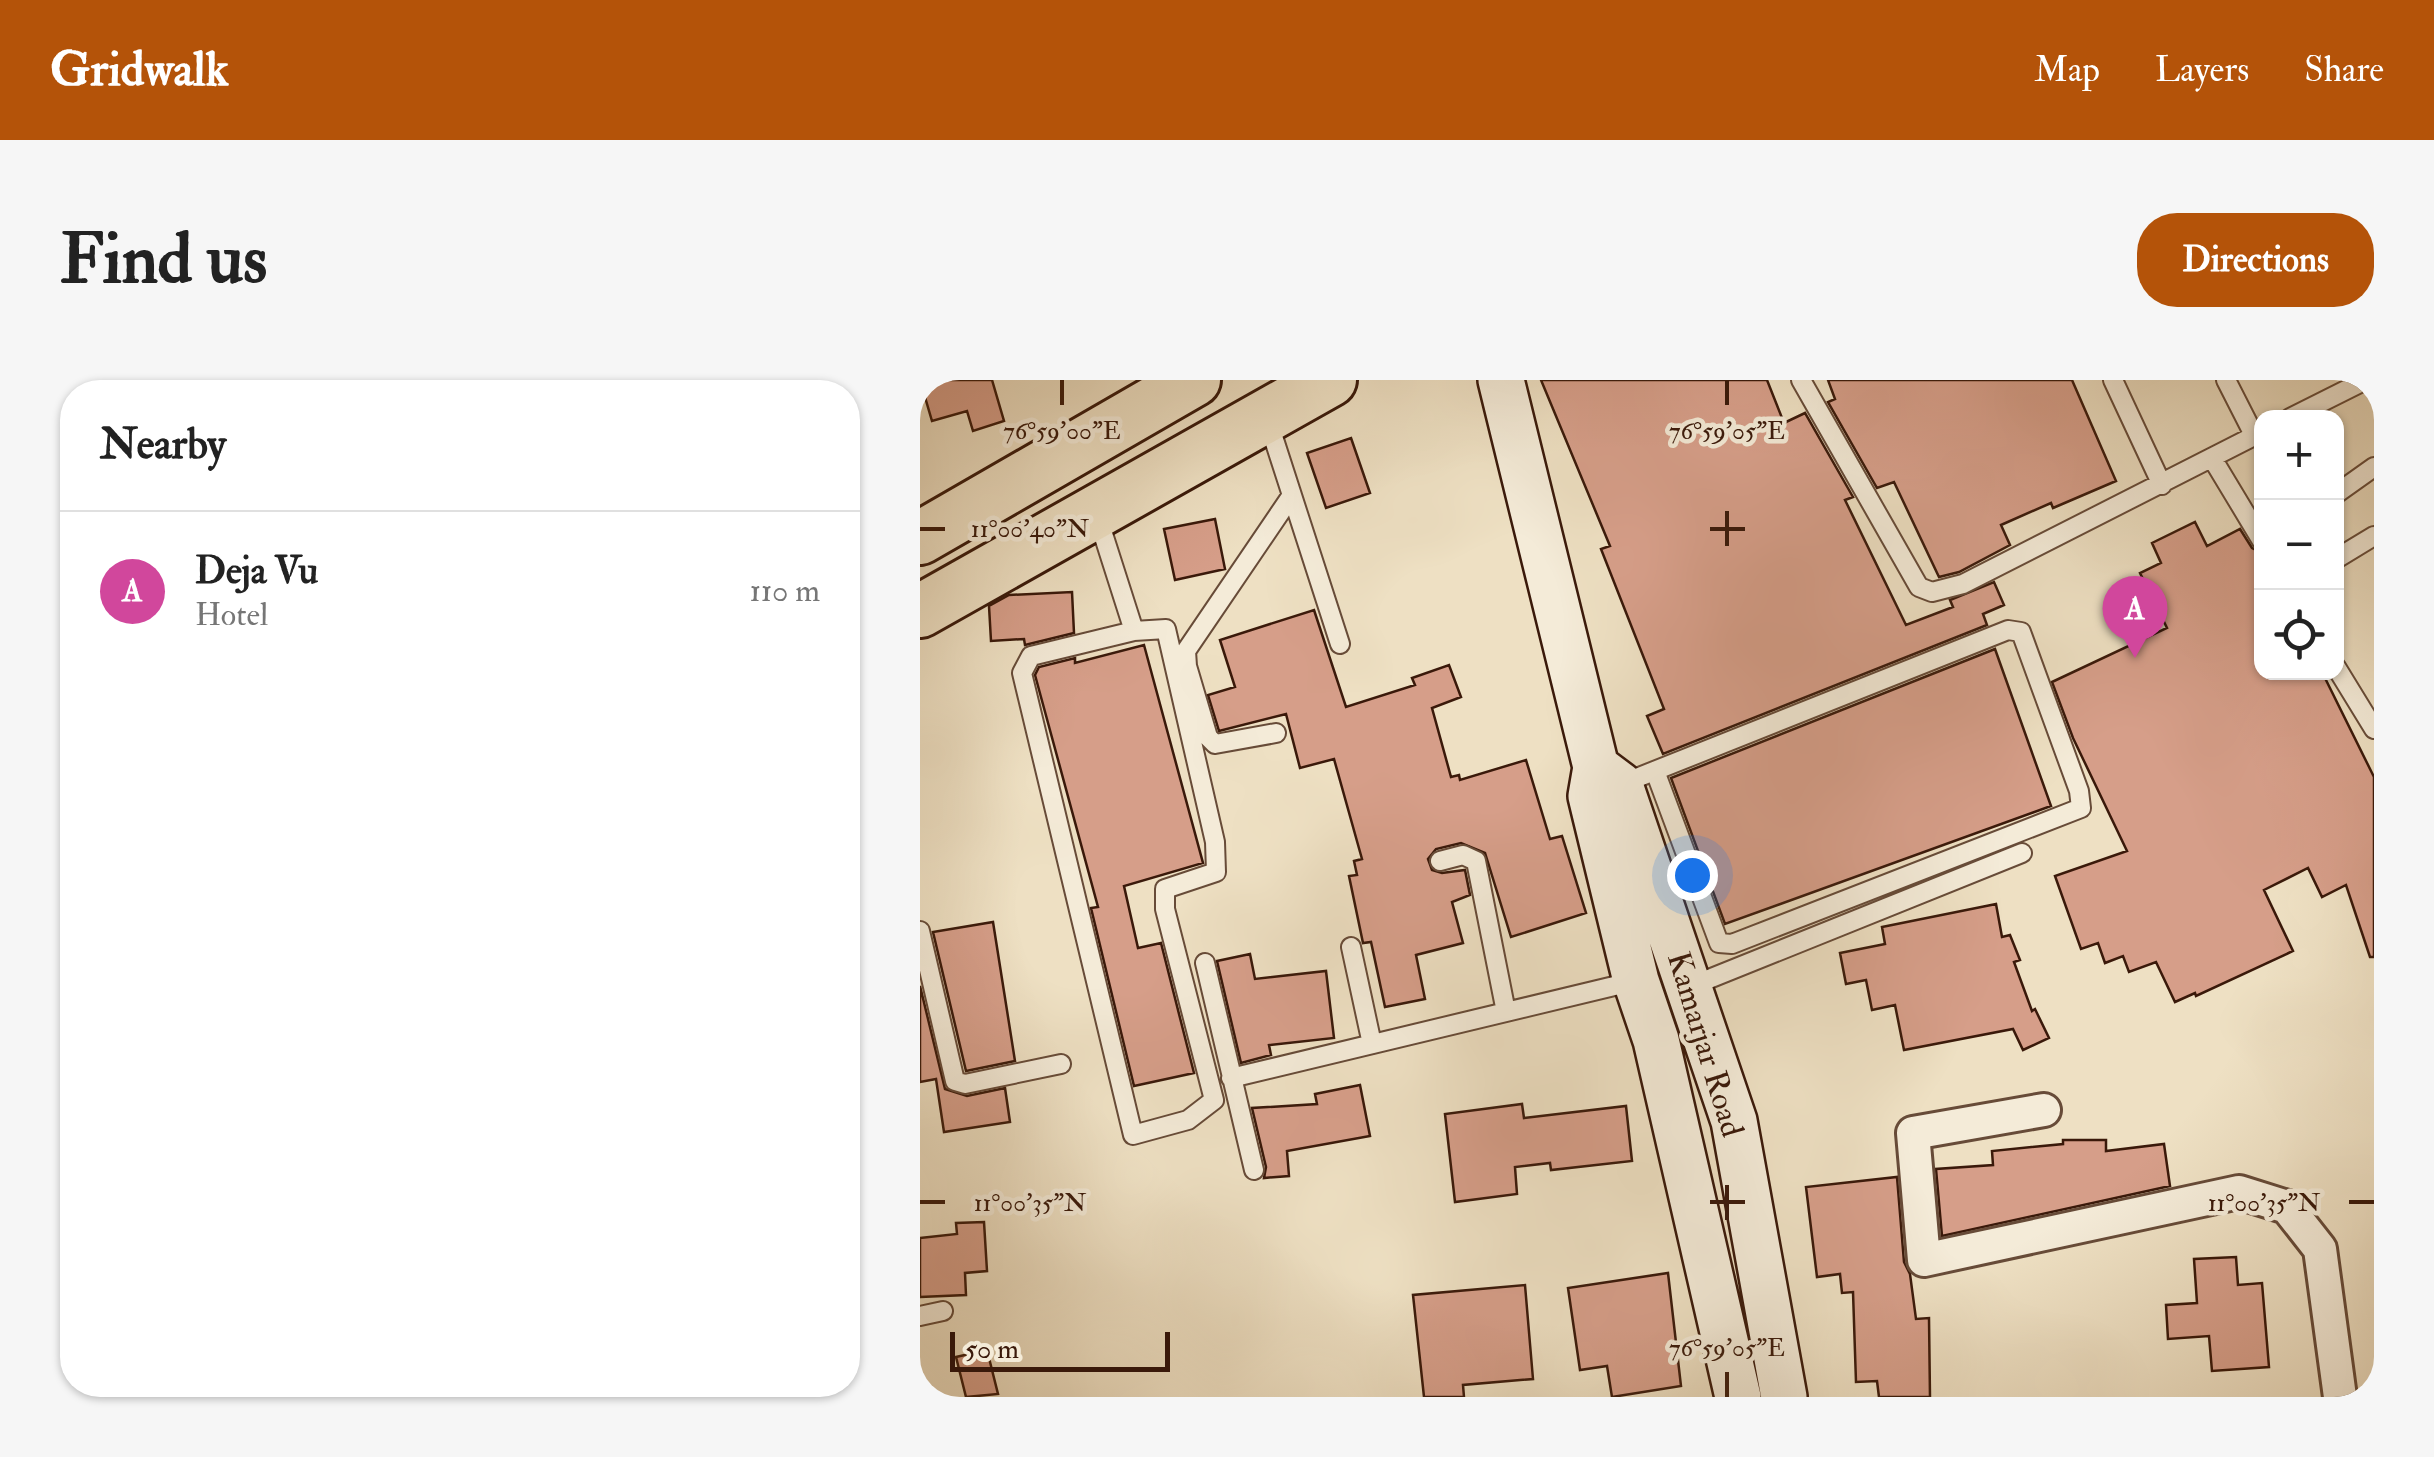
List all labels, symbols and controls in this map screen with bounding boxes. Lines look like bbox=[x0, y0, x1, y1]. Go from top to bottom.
text: Gridwalk bbox=[50, 40, 229, 100]
text: Map bbox=[2034, 48, 2100, 92]
text: Layers bbox=[2155, 48, 2249, 92]
text: Share bbox=[2304, 48, 2384, 92]
button: Directions bbox=[2137, 213, 2374, 307]
text: Find us bbox=[60, 216, 267, 304]
map controls bbox=[2254, 410, 2344, 680]
button: + bbox=[2254, 410, 2344, 500]
text: 76°59'00"E bbox=[1003, 416, 1121, 447]
text: 76°59'05"E bbox=[1669, 416, 1785, 447]
text: Nearby bbox=[100, 419, 226, 471]
button: − bbox=[2254, 500, 2344, 590]
text: 11°00'40"N bbox=[971, 514, 1090, 545]
text: Deja Vu bbox=[195, 547, 318, 595]
text: A bbox=[122, 571, 143, 611]
text: 110 m bbox=[749, 571, 820, 611]
pin: A bbox=[2102, 576, 2168, 658]
button: locate bbox=[2254, 590, 2344, 680]
text: Hotel bbox=[195, 595, 268, 635]
your location bbox=[1667, 850, 1718, 901]
street label: Kamarjar Road bbox=[1658, 947, 1752, 1142]
text: 11°00'35"N bbox=[974, 1188, 1087, 1219]
text: 11°00'35"N bbox=[2208, 1188, 2321, 1219]
scale bar bbox=[950, 1327, 1170, 1371]
text: 50 m bbox=[965, 1332, 1019, 1367]
text: 76°59'05"E bbox=[1669, 1333, 1785, 1364]

